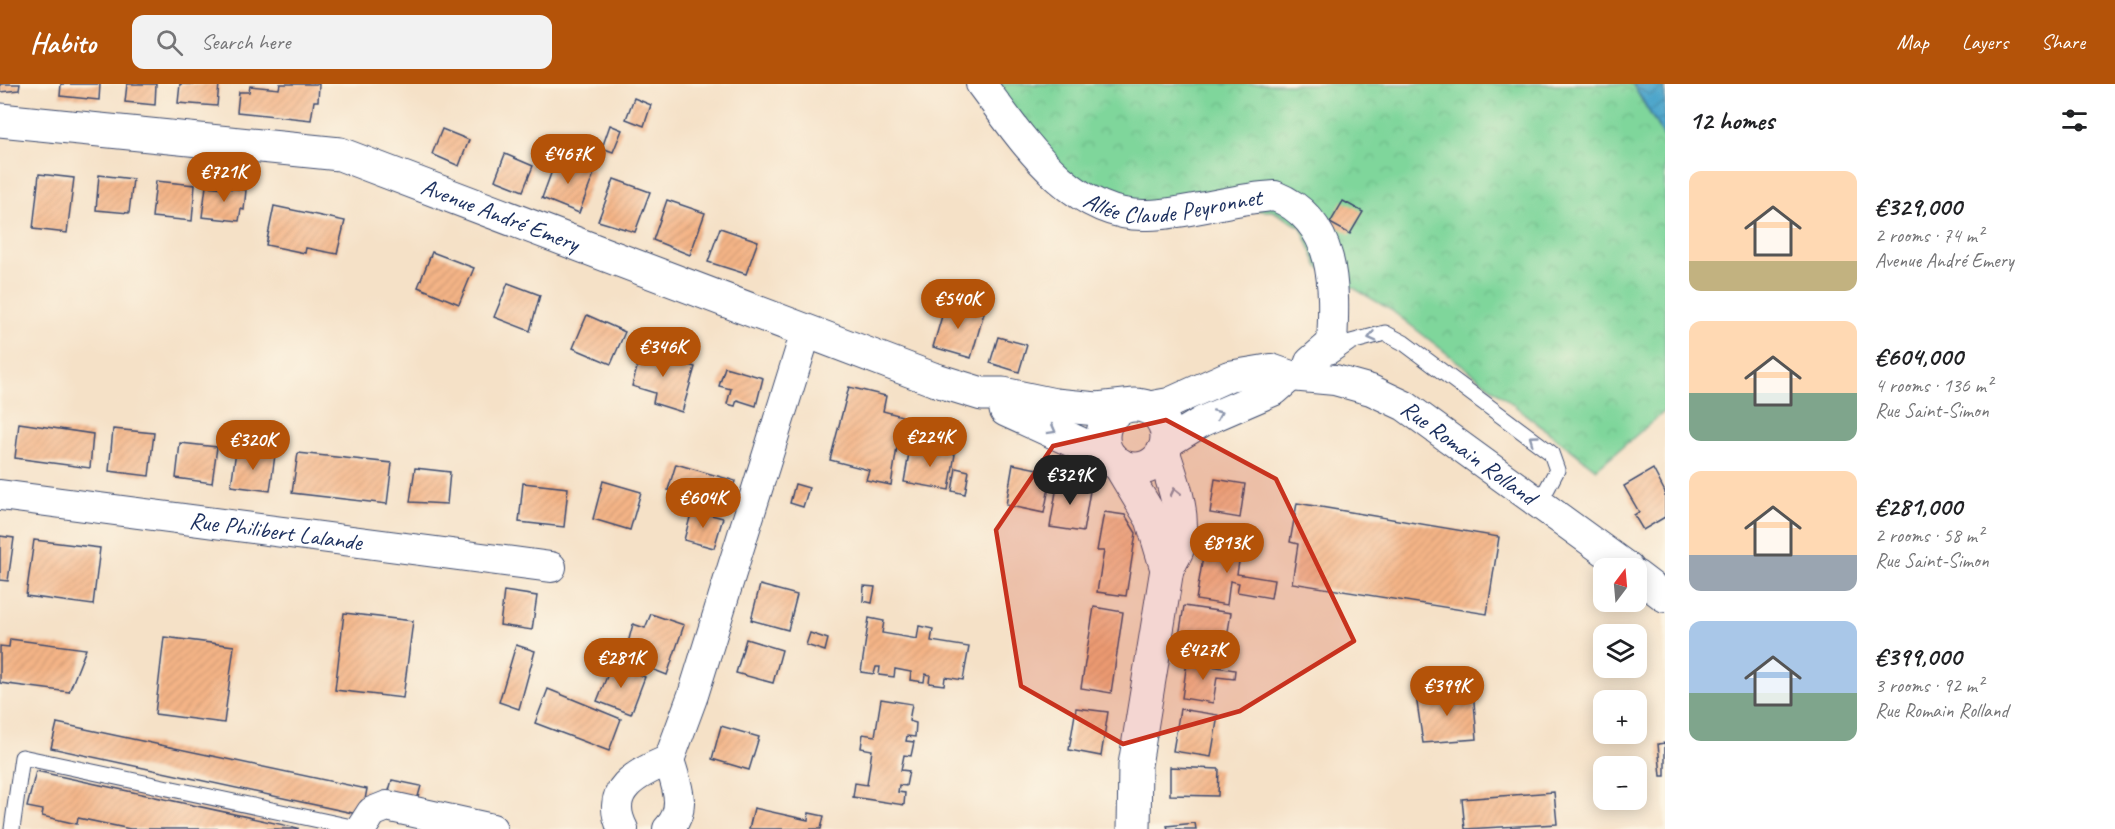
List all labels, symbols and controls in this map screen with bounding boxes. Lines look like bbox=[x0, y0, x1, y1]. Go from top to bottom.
search box bbox=[132, 15, 552, 69]
text: Habito bbox=[30, 25, 96, 60]
icon: search bbox=[153, 26, 186, 59]
text: Search here bbox=[201, 28, 291, 56]
text: Map bbox=[1896, 29, 1929, 55]
text: Layers bbox=[1962, 29, 2008, 55]
text: Share bbox=[2041, 29, 2085, 55]
text: 12 homes bbox=[1689, 104, 1774, 137]
icon: filters bbox=[2058, 104, 2091, 137]
pin: €467K bbox=[526, 134, 610, 185]
text: €467K bbox=[545, 141, 591, 166]
pin: €721K bbox=[182, 152, 266, 203]
text: €721K bbox=[201, 159, 247, 184]
street label: Avenue André Emery bbox=[417, 171, 585, 259]
street label: Allée Claude Peyronnet bbox=[1078, 182, 1265, 230]
text: €329,000 bbox=[1875, 190, 1962, 223]
icon: home bbox=[1737, 195, 1809, 267]
text: 2 rooms · 74 m² bbox=[1875, 223, 1983, 248]
text: Avenue André Emery bbox=[1875, 248, 2014, 273]
pin: €540K bbox=[916, 279, 1000, 330]
text: €540K bbox=[935, 286, 981, 311]
pin: €346K bbox=[621, 327, 705, 378]
one-way arrow bbox=[1367, 329, 1377, 342]
text: €346K bbox=[640, 334, 686, 359]
text: €604,000 bbox=[1875, 340, 1963, 373]
icon: home bbox=[1737, 345, 1809, 417]
text: 4 rooms · 136 m² bbox=[1875, 373, 1992, 398]
street label: Rue Romain Rolland bbox=[1395, 393, 1545, 514]
text: Rue Saint-Simon bbox=[1875, 398, 1989, 423]
one-way arrow bbox=[1211, 410, 1222, 422]
pin: €224K bbox=[888, 417, 972, 468]
pin: €320K bbox=[211, 420, 295, 471]
one-way arrow bbox=[1046, 423, 1056, 434]
text: €224K bbox=[907, 424, 953, 449]
text: €320K bbox=[230, 427, 276, 452]
one-way arrow bbox=[1528, 435, 1539, 446]
pin: €329K bbox=[1028, 455, 1112, 506]
text: €329K bbox=[1047, 462, 1093, 487]
pin: €604K bbox=[661, 478, 745, 529]
text: €604K bbox=[680, 485, 726, 510]
one-way arrow bbox=[1169, 487, 1182, 497]
text: €281,000 bbox=[1875, 490, 1962, 523]
icon: home bbox=[1737, 495, 1809, 567]
street label: Rue Philibert Lalande bbox=[188, 505, 366, 557]
pin: €813K bbox=[1185, 523, 1269, 574]
text: 2 rooms · 58 m² bbox=[1875, 523, 1983, 548]
text: €813K bbox=[1204, 530, 1250, 555]
text: Rue Saint-Simon bbox=[1875, 548, 1989, 573]
north arrow bbox=[1593, 558, 1647, 612]
map controls bbox=[1593, 558, 1647, 810]
button: layers bbox=[1593, 624, 1647, 678]
pin: €427K bbox=[1161, 630, 1245, 681]
text: €427K bbox=[1180, 637, 1226, 662]
pin: €281K bbox=[579, 638, 663, 689]
text: €399,000 bbox=[1875, 640, 1961, 673]
text: €281K bbox=[598, 645, 644, 670]
icon: home bbox=[1737, 645, 1809, 717]
pin: €399K bbox=[1405, 666, 1489, 717]
text: €399K bbox=[1424, 673, 1470, 698]
text: 3 rooms · 92 m² bbox=[1875, 673, 1983, 698]
button: + bbox=[1593, 690, 1647, 744]
text: Rue Romain Rolland bbox=[1875, 698, 2008, 723]
button: − bbox=[1593, 756, 1647, 810]

